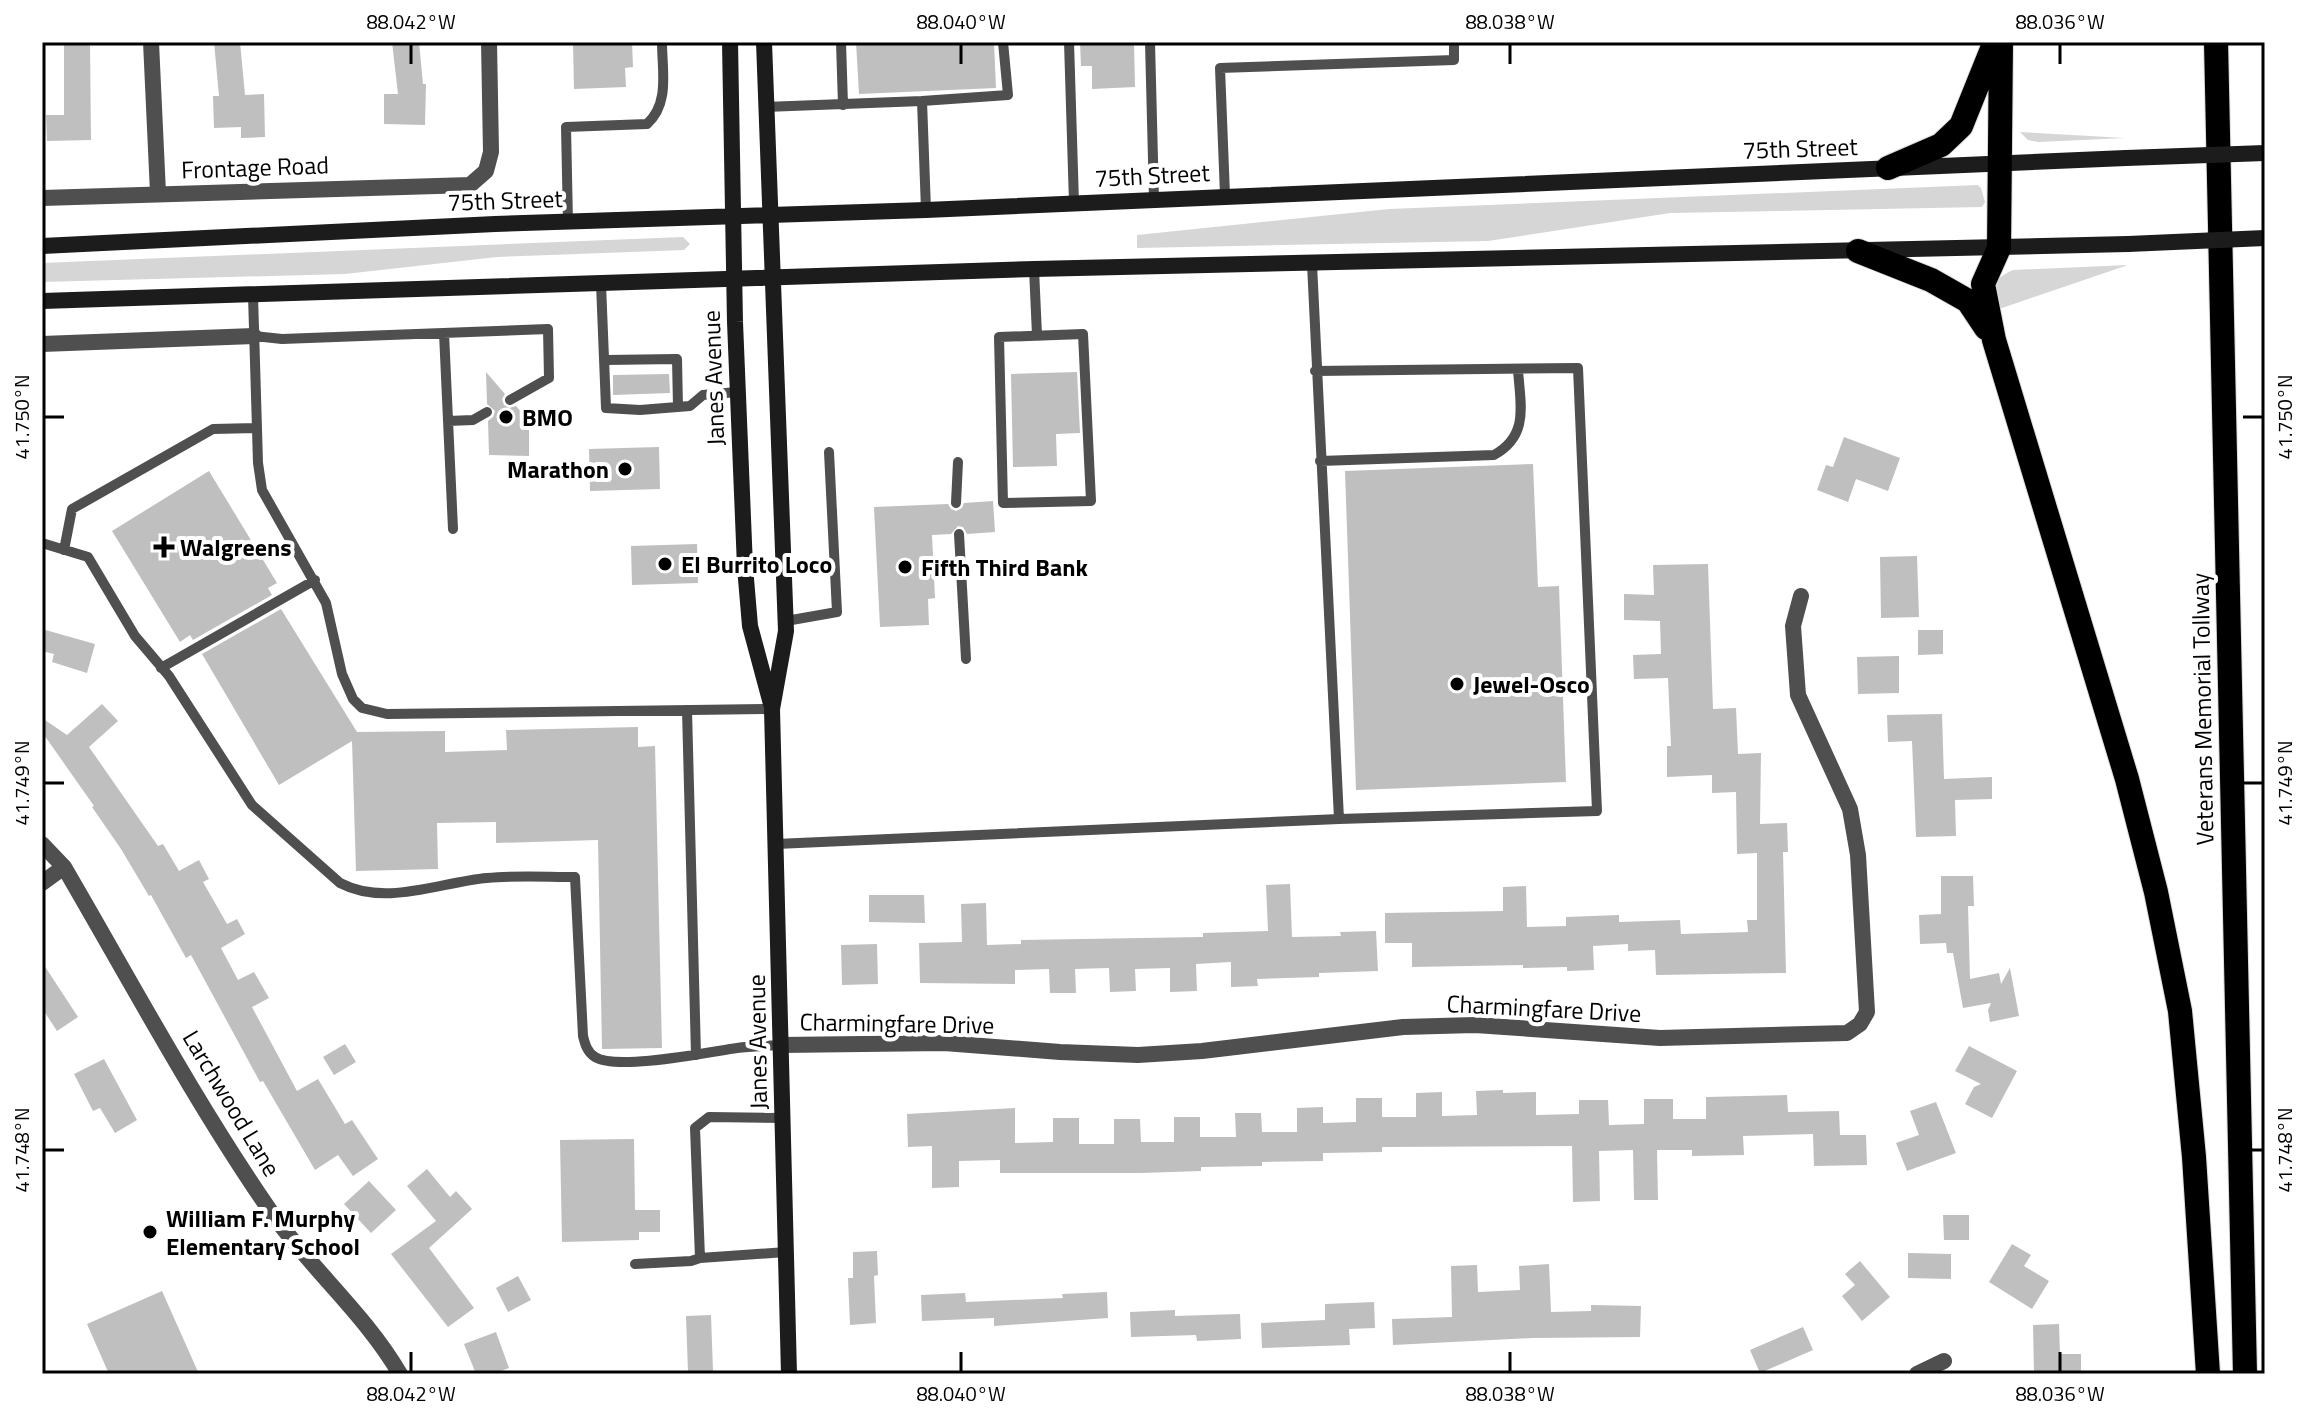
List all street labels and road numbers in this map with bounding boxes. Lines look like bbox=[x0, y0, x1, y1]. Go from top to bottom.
street label: 75th Street bbox=[1742, 128, 1859, 168]
street label: Frontage Road bbox=[181, 146, 329, 188]
street label: 75th Street bbox=[1093, 154, 1211, 196]
street label: 75th Street bbox=[447, 180, 564, 220]
street label: Janes Avenue bbox=[693, 310, 733, 446]
street label: Veterans Memorial Tollway bbox=[2182, 572, 2222, 846]
street label: Janes Avenue bbox=[738, 974, 776, 1110]
street label: Charmingfare Drive bbox=[1446, 985, 1642, 1031]
street label: Charmingfare Drive bbox=[799, 1003, 995, 1043]
street label: Larchwood Lane bbox=[174, 1023, 290, 1183]

